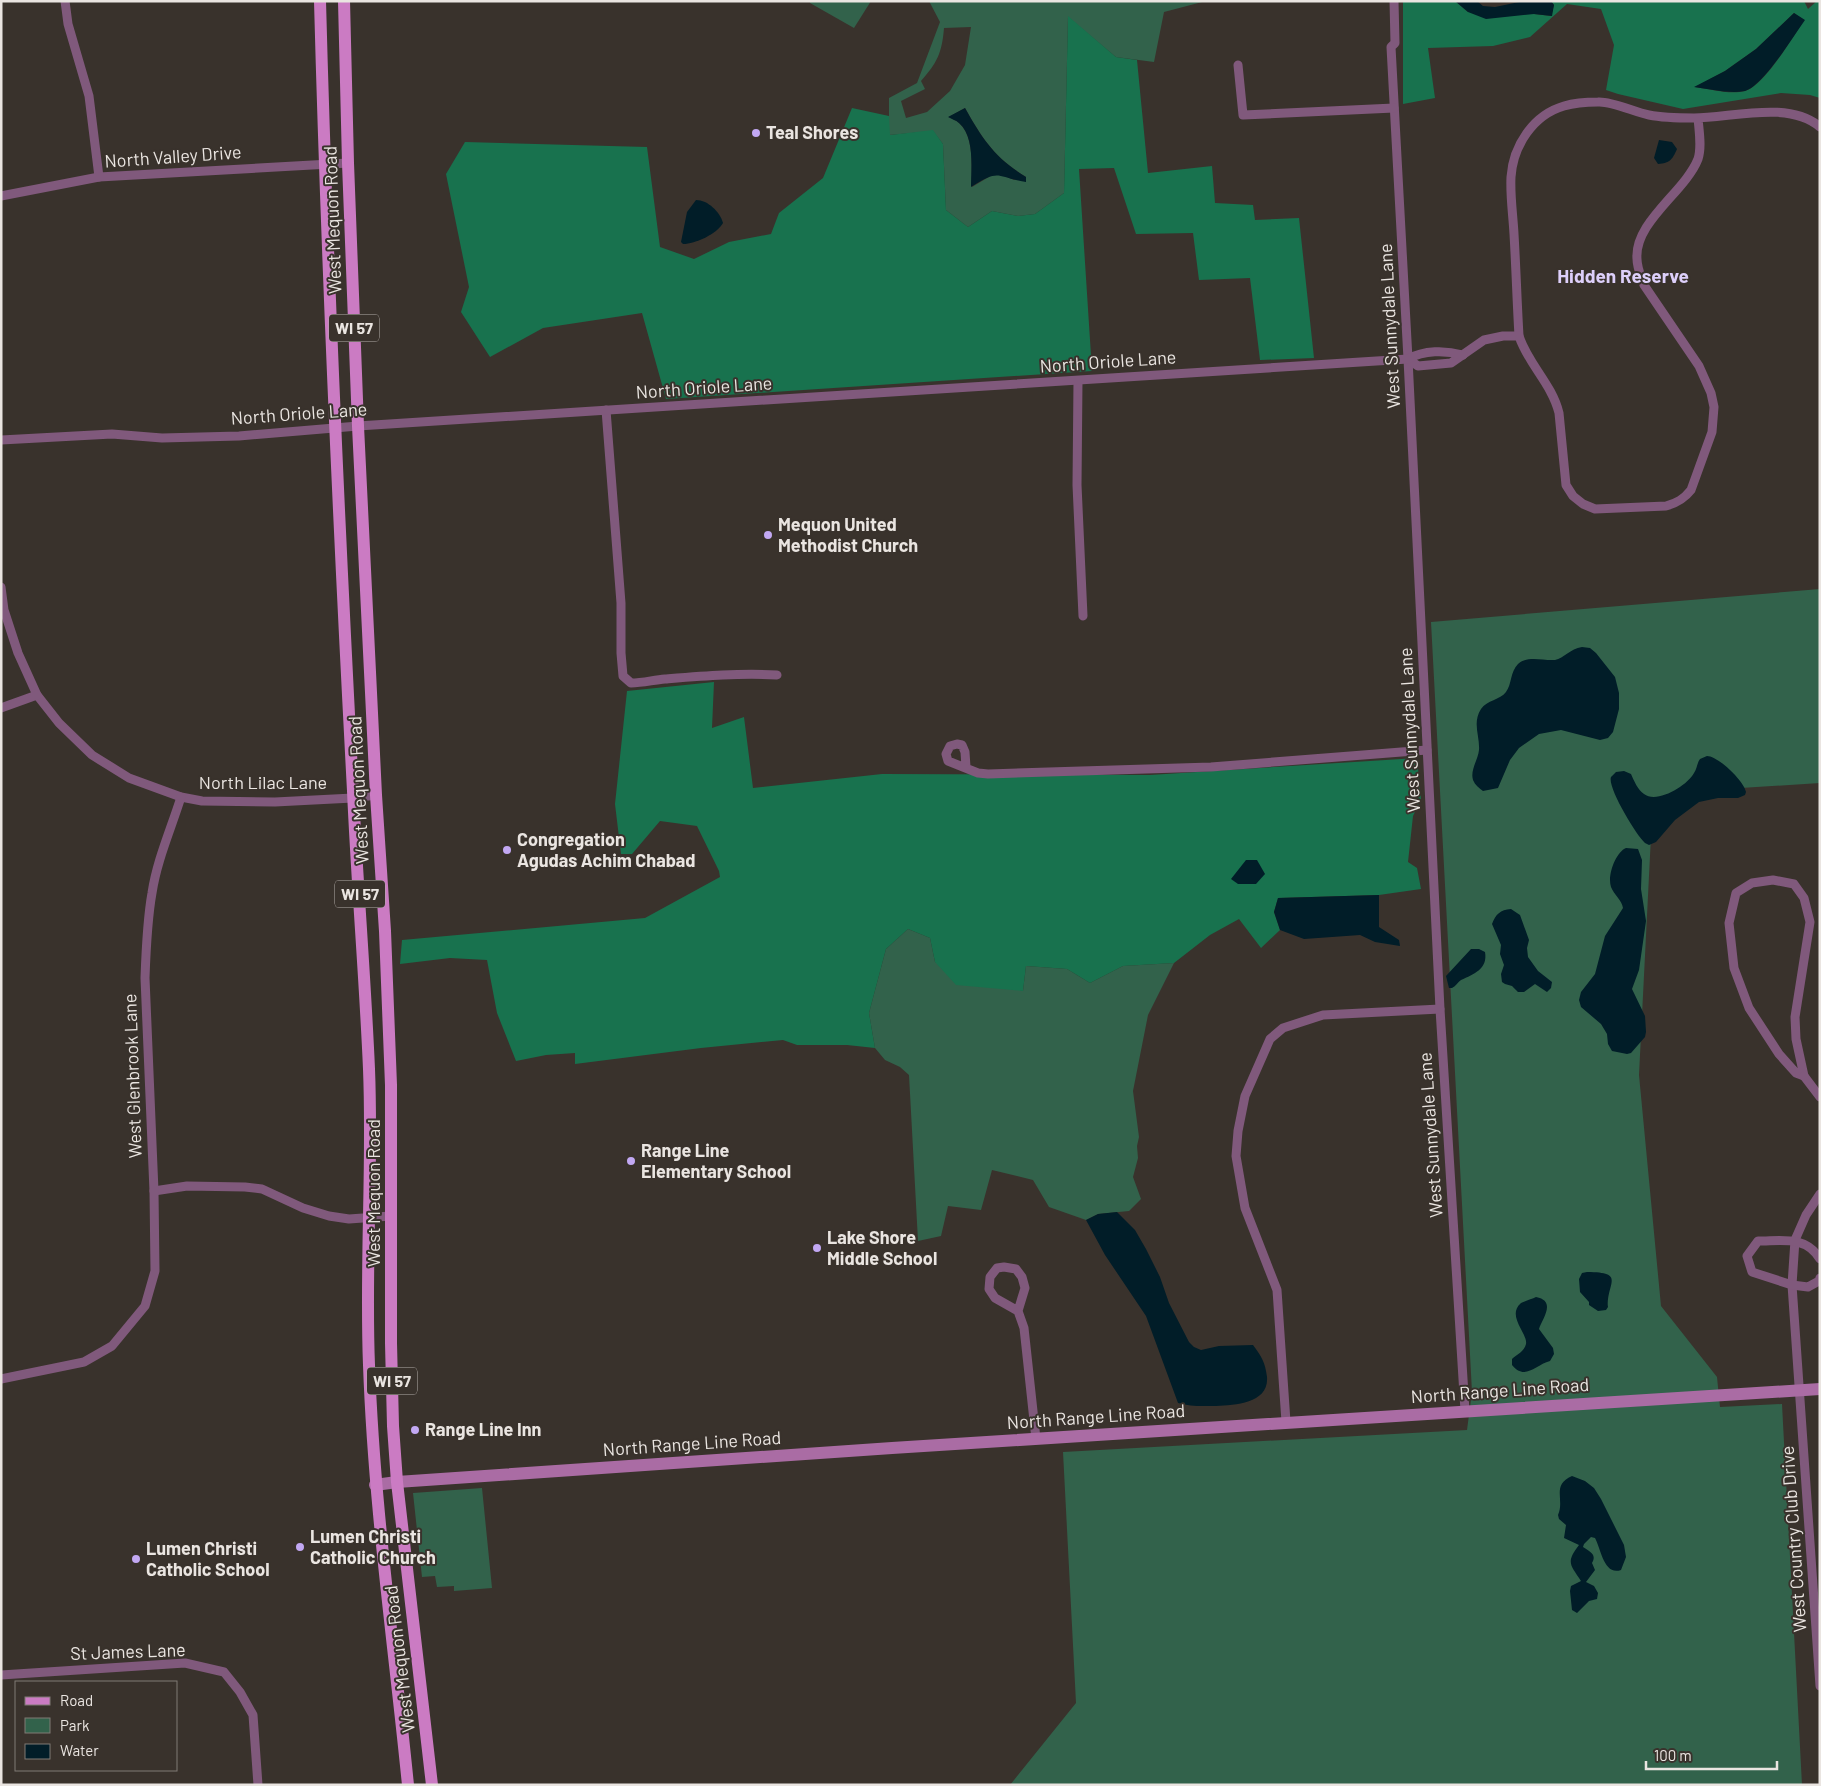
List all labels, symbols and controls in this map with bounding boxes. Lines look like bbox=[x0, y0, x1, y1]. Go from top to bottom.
place label: Teal Shores bbox=[766, 121, 858, 143]
marker: Teal Shores bbox=[750, 127, 762, 139]
street label: North Valley Drive bbox=[104, 140, 242, 172]
street label: West Mequon Road bbox=[318, 146, 346, 294]
street label: West Sunnydale Lane bbox=[1374, 243, 1404, 409]
district label: Hidden Reserve bbox=[1557, 264, 1689, 287]
road number: WI 57 bbox=[329, 314, 379, 342]
street label: North Oriole Lane bbox=[1039, 345, 1177, 377]
street label: North Oriole Lane bbox=[635, 371, 773, 403]
street label: North Oriole Lane bbox=[230, 397, 368, 429]
place label: Mequon United Methodist Church bbox=[778, 513, 918, 556]
marker: Mequon United Methodist Church bbox=[762, 529, 774, 541]
street label: West Sunnydale Lane bbox=[1394, 647, 1424, 813]
street label: West Mequon Road bbox=[343, 716, 373, 865]
street label: North Lilac Lane bbox=[199, 771, 327, 793]
place label: Congregation Agudas Achim Chabad bbox=[517, 828, 696, 871]
marker: Congregation Agudas Achim Chabad bbox=[501, 844, 513, 856]
road number: WI 57 bbox=[335, 881, 385, 908]
street label: West Glenbrook Lane bbox=[118, 993, 146, 1159]
street label: West Sunnydale Lane bbox=[1413, 1052, 1447, 1218]
street label: West Mequon Road bbox=[362, 1119, 384, 1267]
place label: Range Line Elementary School bbox=[641, 1139, 791, 1182]
marker: Range Line Elementary School bbox=[625, 1155, 637, 1167]
place label: Lake Shore Middle School bbox=[827, 1226, 937, 1269]
marker: Lake Shore Middle School bbox=[811, 1242, 823, 1254]
road number: WI 57 bbox=[367, 1368, 417, 1394]
street label: North Range Line Road bbox=[1410, 1373, 1590, 1407]
street label: North Range Line Road bbox=[1006, 1399, 1186, 1433]
place label: Range Line Inn bbox=[425, 1418, 541, 1440]
marker: Range Line Inn bbox=[409, 1424, 421, 1436]
street label: North Range Line Road bbox=[602, 1426, 782, 1460]
street label: West Country Club Drive bbox=[1776, 1445, 1810, 1633]
place label: Lumen Christi Catholic Church bbox=[310, 1525, 436, 1568]
place label: Lumen Christi Catholic School bbox=[146, 1537, 270, 1580]
marker: Lumen Christi Catholic Church bbox=[294, 1541, 306, 1553]
marker: Lumen Christi Catholic School bbox=[130, 1553, 142, 1565]
street label: West Mequon Road bbox=[379, 1584, 419, 1734]
street label: St James Lane bbox=[70, 1638, 186, 1664]
legend bbox=[15, 1681, 178, 1771]
text: Road bbox=[60, 1691, 93, 1709]
text: Park bbox=[60, 1716, 90, 1734]
scale bar bbox=[1646, 1738, 1777, 1770]
text: Water bbox=[60, 1741, 99, 1759]
text: 100 m bbox=[1654, 1746, 1692, 1764]

